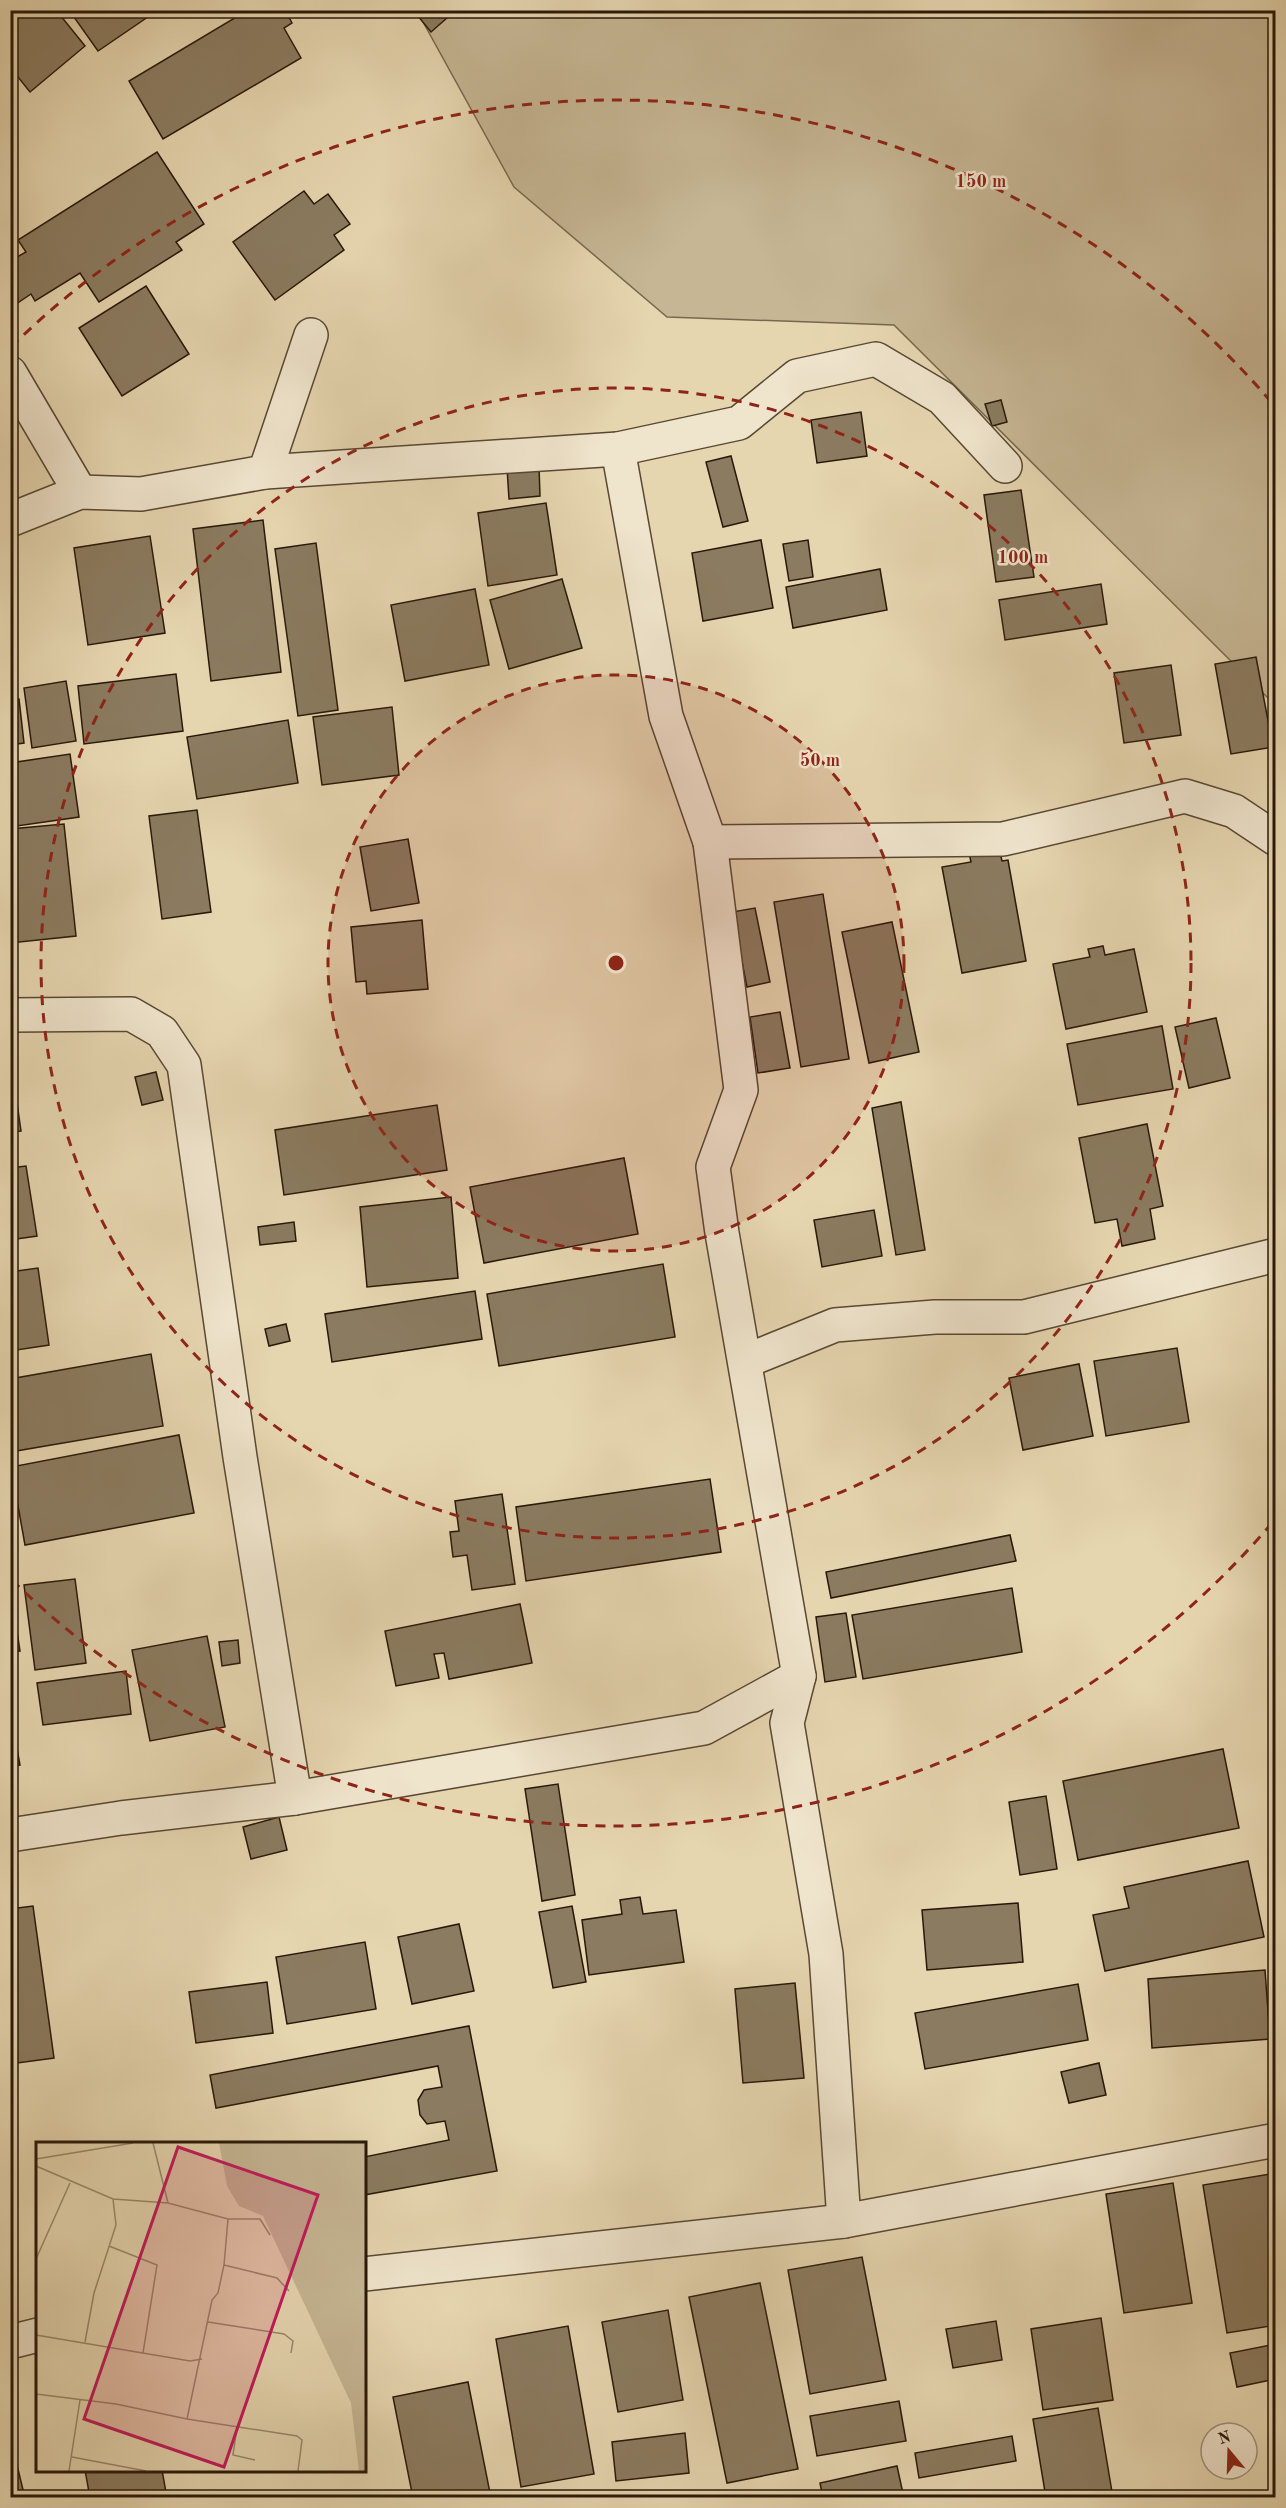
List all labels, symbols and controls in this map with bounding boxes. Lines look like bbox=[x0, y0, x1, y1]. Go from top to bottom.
text: 150 m bbox=[956, 173, 1006, 191]
text: 100 m bbox=[998, 549, 1048, 567]
text: 50 m bbox=[800, 752, 840, 770]
centre of rings bbox=[606, 953, 626, 973]
inset map bbox=[36, 2142, 366, 2472]
north arrow bbox=[1199, 2421, 1259, 2481]
text: N bbox=[1216, 2429, 1234, 2448]

